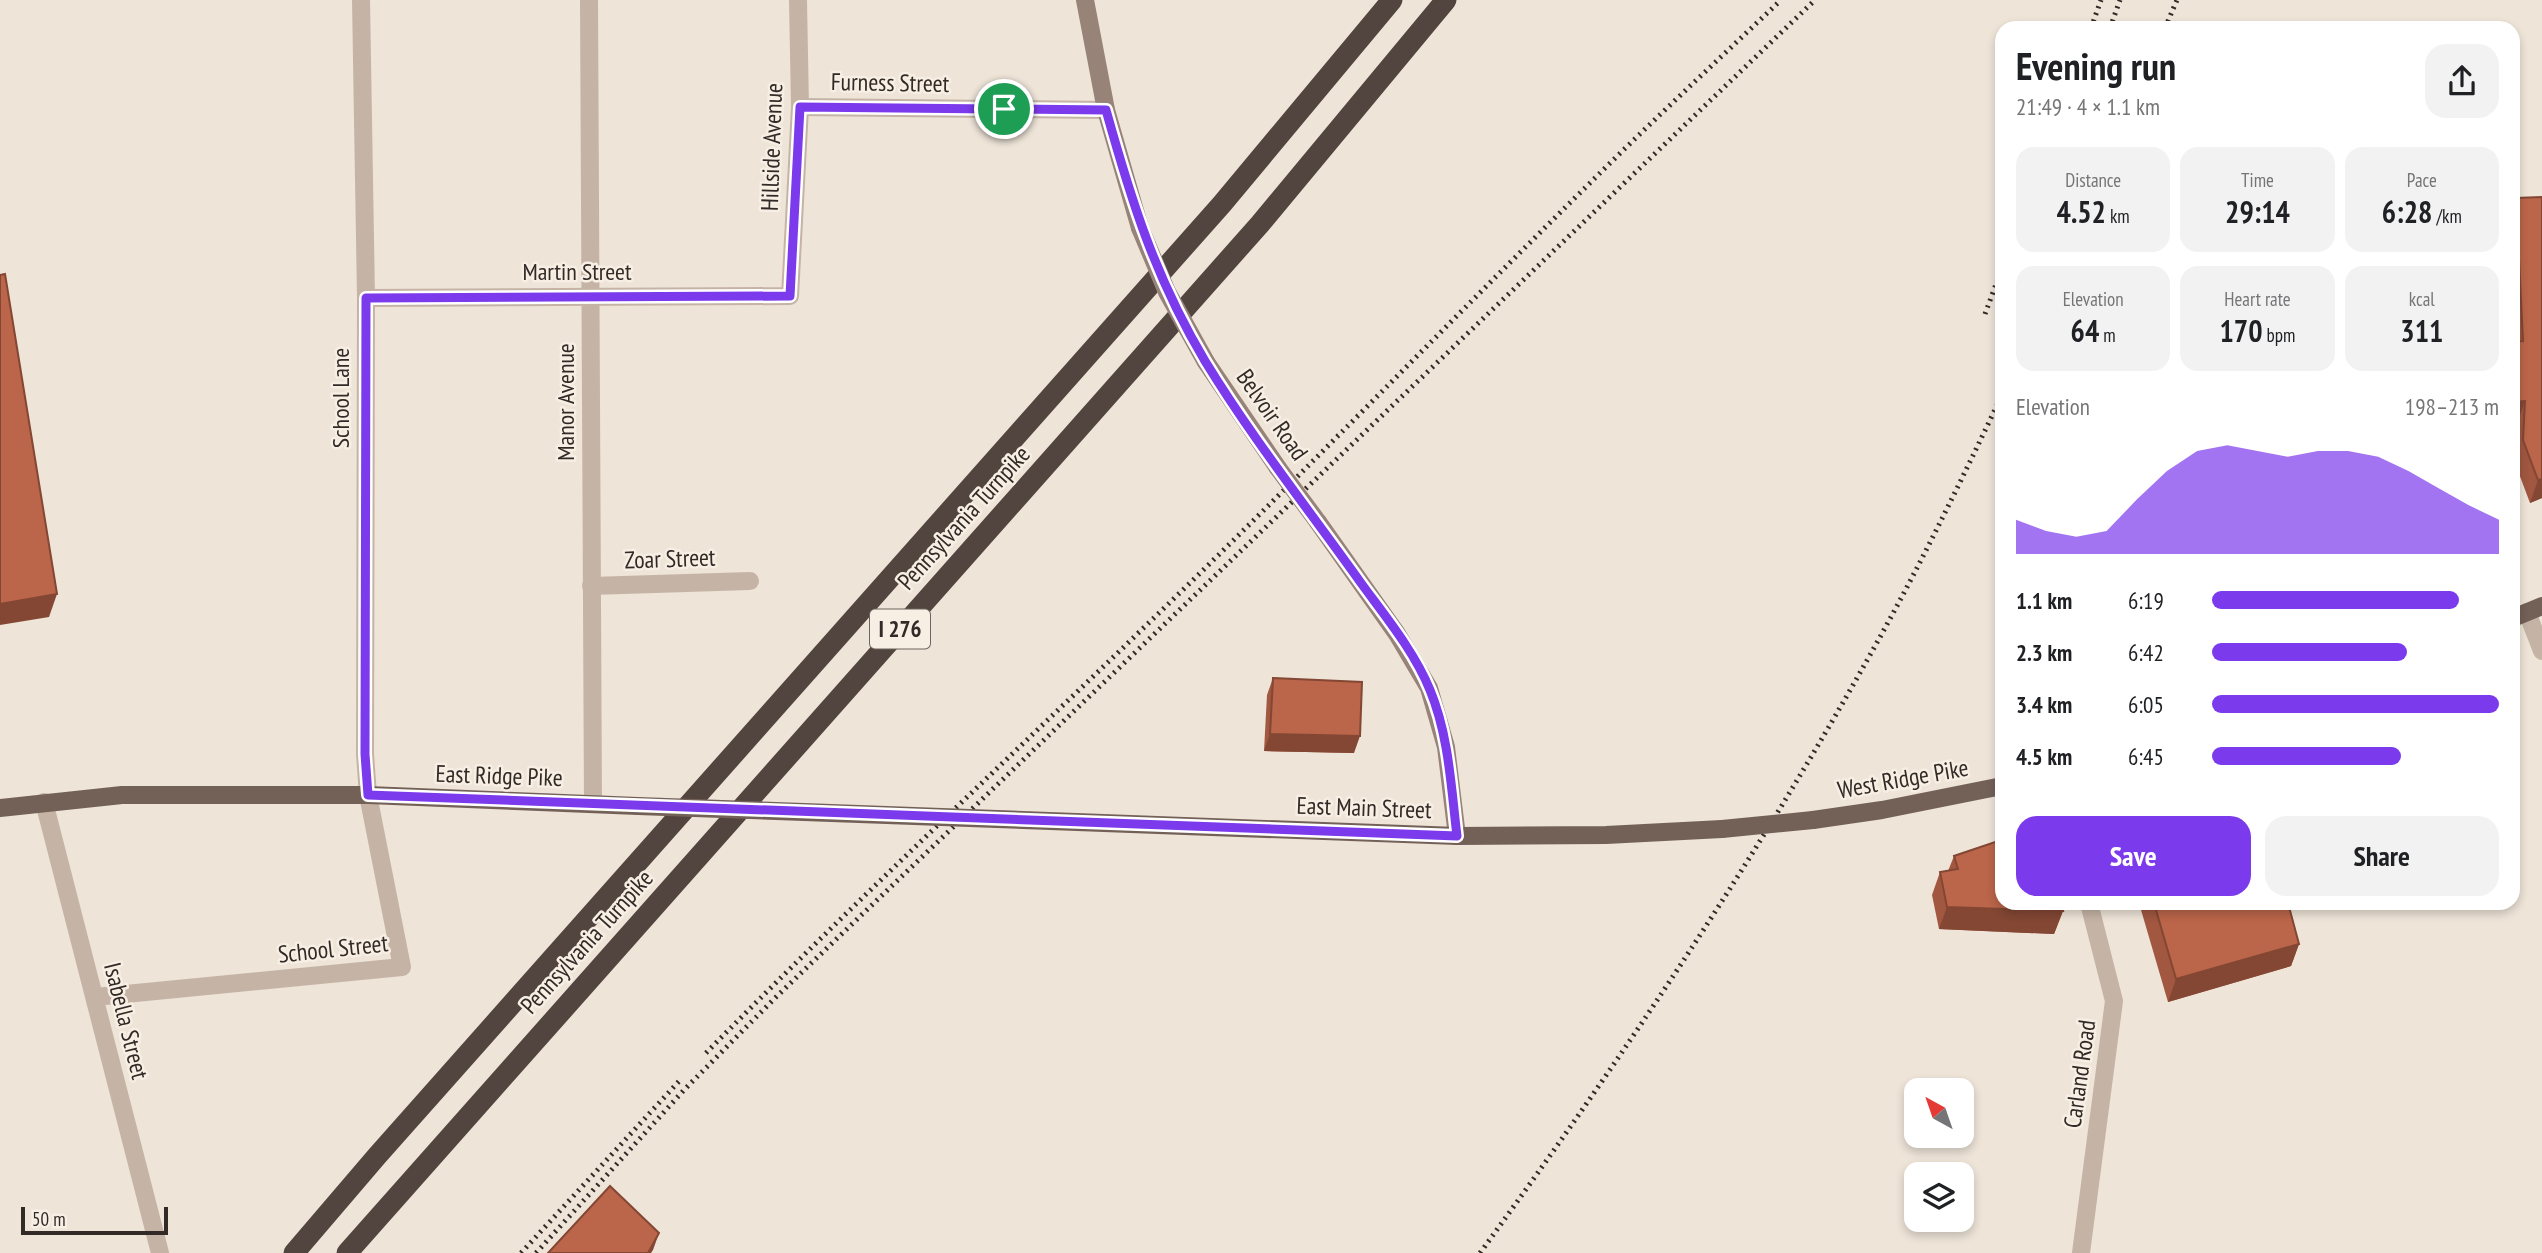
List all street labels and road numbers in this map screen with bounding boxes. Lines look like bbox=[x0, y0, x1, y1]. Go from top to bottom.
street label: Furness Street bbox=[831, 66, 950, 99]
street label: Hillside Avenue bbox=[754, 82, 789, 211]
street label: Martin Street bbox=[522, 256, 632, 287]
street label: Manor Avenue bbox=[550, 343, 581, 461]
street label: School Lane bbox=[325, 348, 356, 448]
street label: Belvoir Road bbox=[1230, 363, 1315, 466]
street label: Pennsylvania Turnpike bbox=[891, 439, 1037, 596]
street label: Zoar Street bbox=[624, 541, 716, 576]
road number: I 276 bbox=[870, 610, 930, 649]
street label: West Ridge Pike bbox=[1835, 752, 1971, 805]
street label: East Ridge Pike bbox=[435, 758, 563, 793]
street label: East Main Street bbox=[1296, 790, 1432, 825]
street label: Pennsylvania Turnpike bbox=[514, 863, 660, 1020]
street label: School Street bbox=[276, 927, 390, 970]
street label: Isabella Street bbox=[97, 959, 156, 1083]
street label: Carland Road bbox=[2057, 1018, 2102, 1130]

